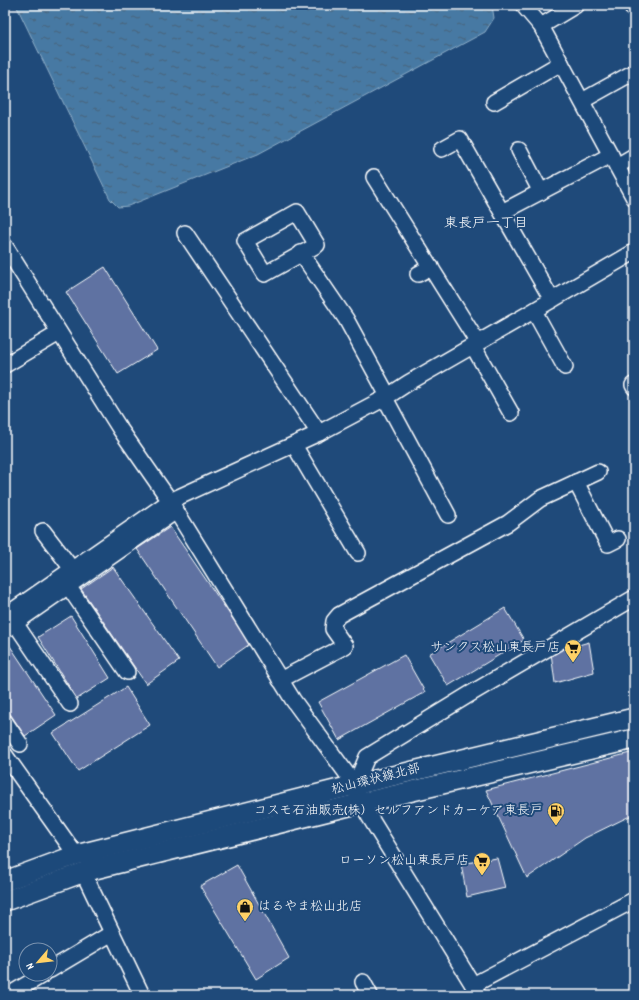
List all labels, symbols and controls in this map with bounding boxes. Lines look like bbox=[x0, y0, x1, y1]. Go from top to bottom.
district label: 東長戸一丁目 bbox=[444, 214, 528, 234]
supermarket icon: サンクス松山東長戸店 bbox=[563, 638, 583, 663]
place label: サンクス松山東長戸店 bbox=[430, 639, 560, 658]
street label: 松山環状線北部 bbox=[330, 760, 422, 800]
fuel station icon: コスモ石油販売(株）セルフアンドカーケア東長戸 bbox=[546, 801, 566, 826]
place label: コスモ石油販売(株）セルフアンドカーケア東長戸 bbox=[254, 802, 543, 821]
supermarket icon: ローソン松山東長戸店 bbox=[472, 851, 492, 876]
place label: ローソン松山東長戸店 bbox=[339, 852, 469, 871]
shop icon: はるやま松山北店 bbox=[235, 897, 255, 922]
place label: はるやま松山北店 bbox=[258, 898, 362, 917]
north arrow bbox=[18, 942, 58, 982]
text: N bbox=[22, 959, 39, 972]

